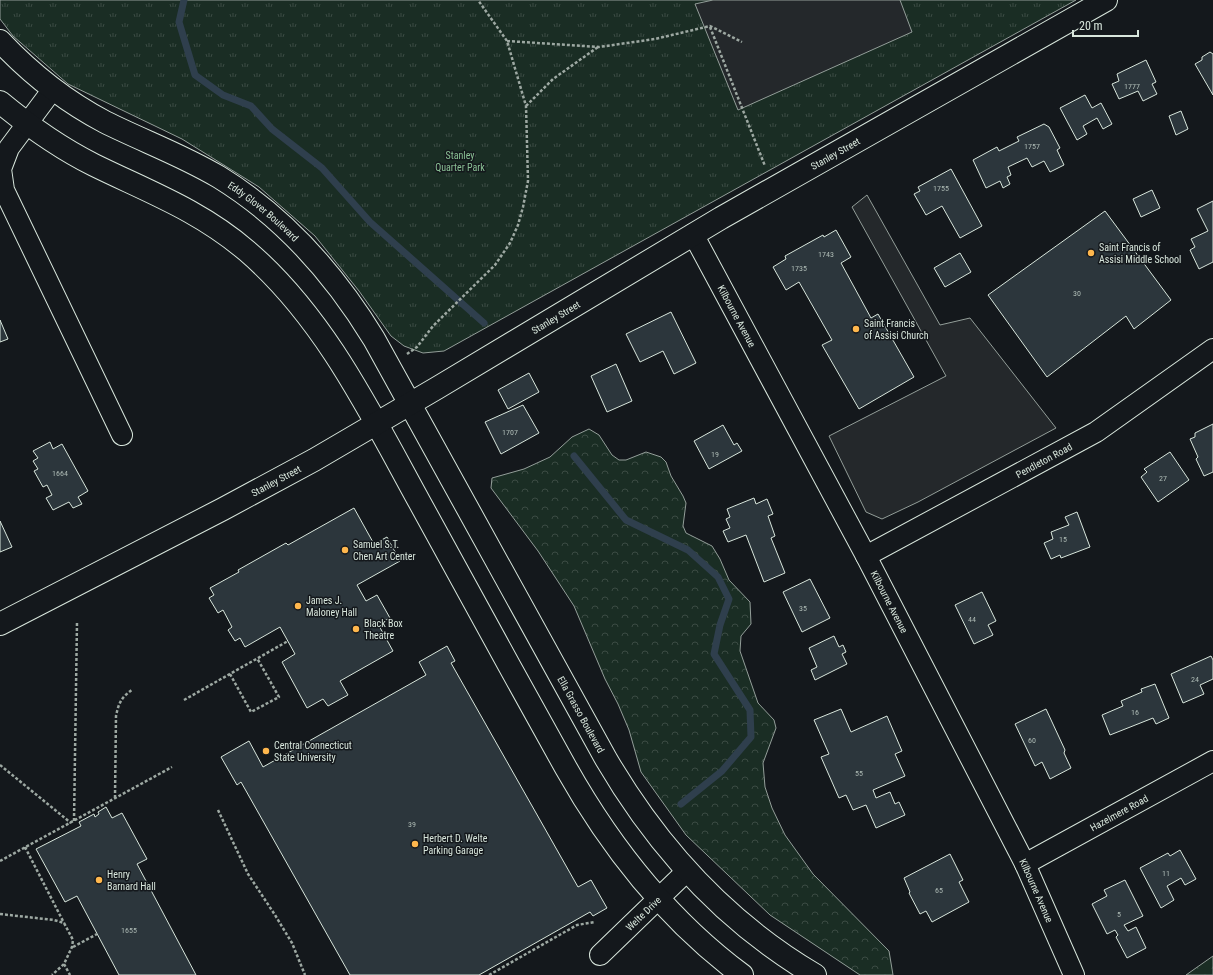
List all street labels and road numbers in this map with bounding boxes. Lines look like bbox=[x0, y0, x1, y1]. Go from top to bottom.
street label: Stanley Street bbox=[809, 135, 862, 172]
street label: Eddy Glover Boulevard bbox=[226, 179, 301, 243]
street label: Kilbourne Avenue bbox=[716, 283, 758, 349]
street label: Stanley Street bbox=[529, 298, 582, 336]
street label: Pendleton Road bbox=[1014, 441, 1074, 480]
street label: Stanley Street bbox=[249, 463, 303, 498]
street label: Kilbourne Avenue bbox=[869, 569, 910, 635]
street label: Ella Grasso Boulevard bbox=[556, 674, 607, 755]
street label: Hazelmere Road bbox=[1088, 792, 1150, 833]
street label: Kilbourne Avenue bbox=[1018, 857, 1056, 924]
street label: Welte Drive bbox=[623, 894, 663, 933]

